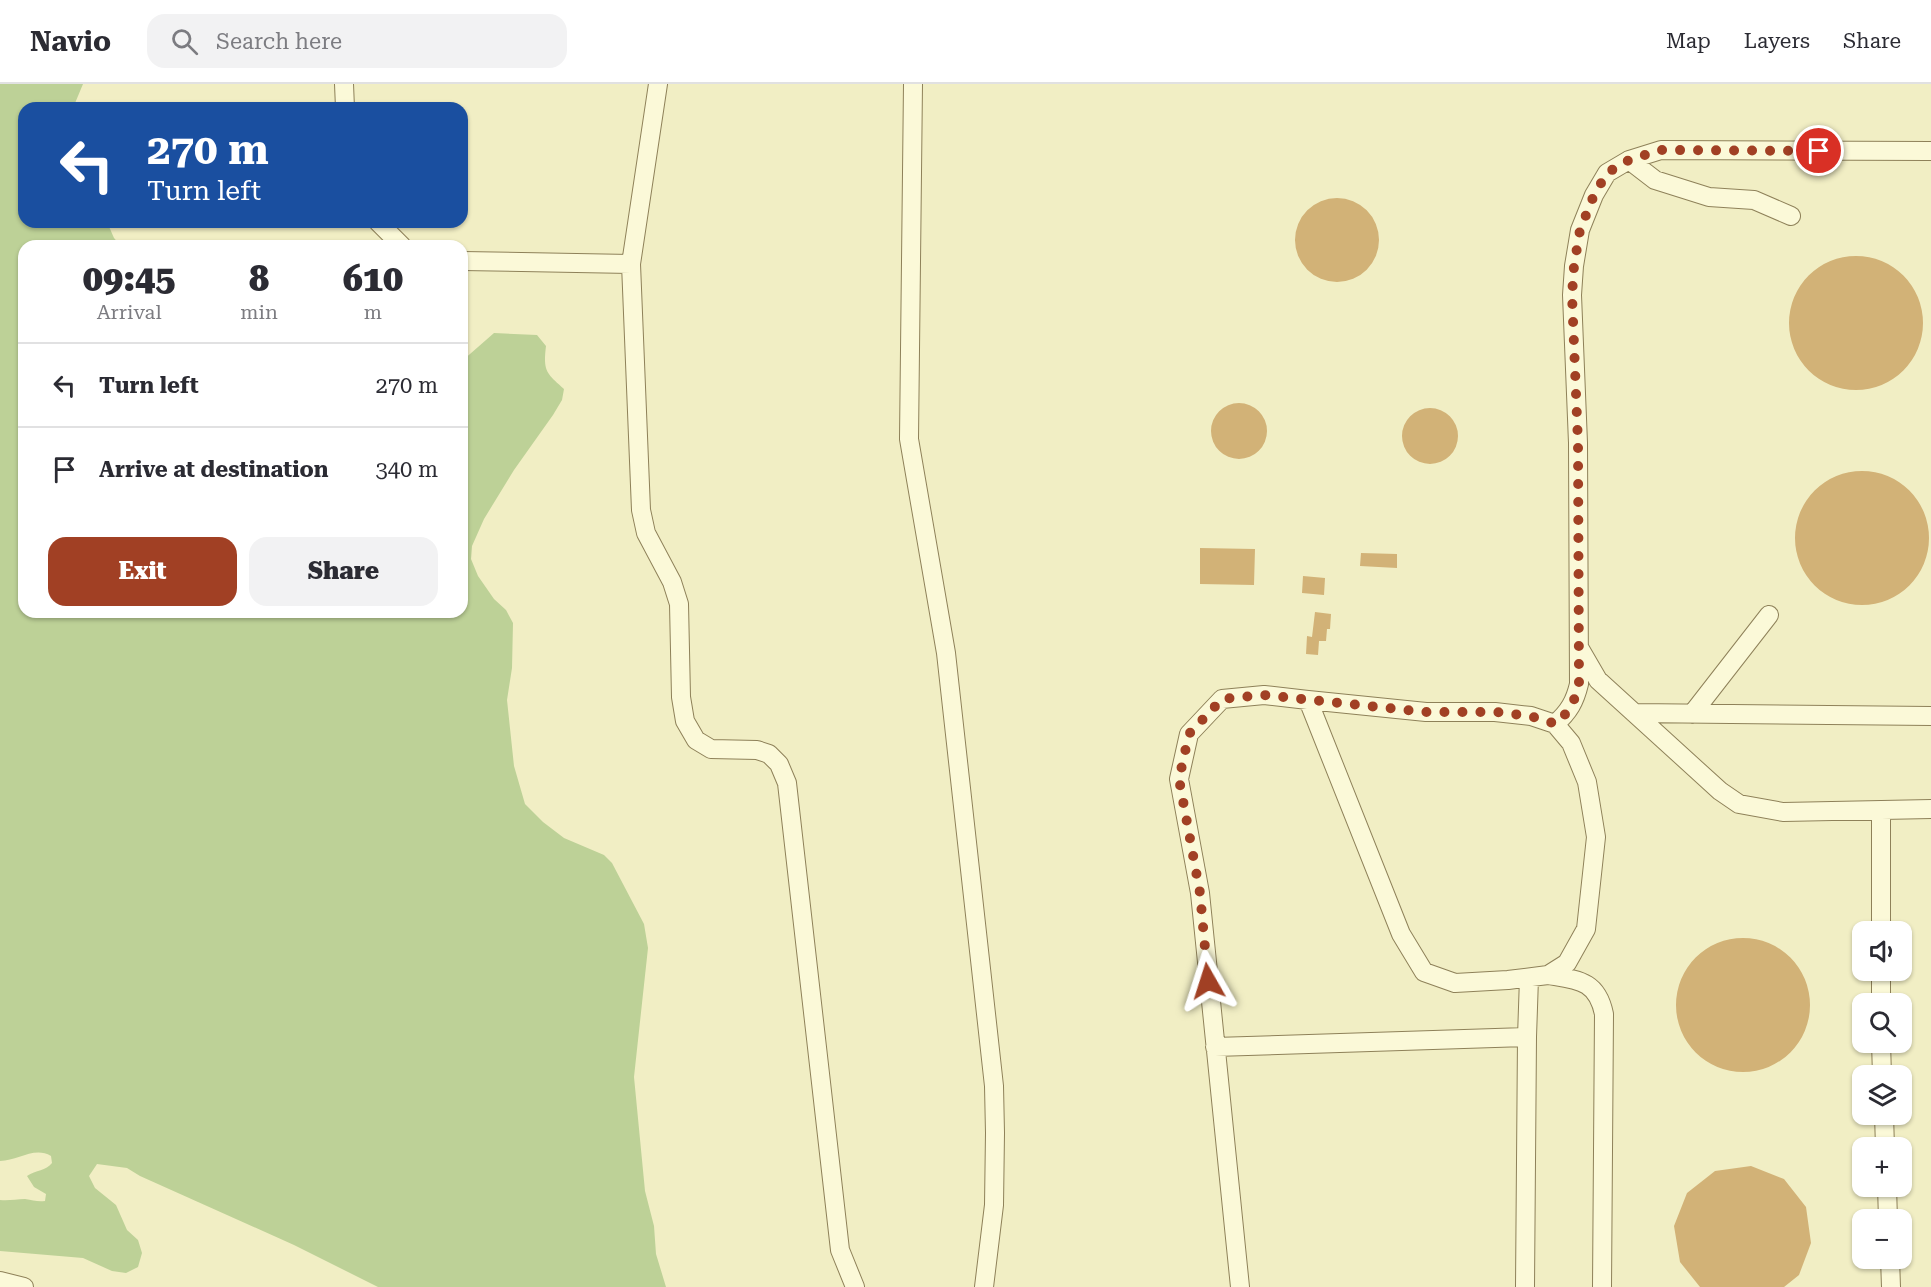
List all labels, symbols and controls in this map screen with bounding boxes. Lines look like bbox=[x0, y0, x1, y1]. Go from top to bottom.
search box bbox=[147, 14, 567, 68]
text: Navio bbox=[30, 25, 111, 58]
icon: search bbox=[168, 25, 201, 58]
text: Search here bbox=[216, 29, 342, 54]
text: Map bbox=[1666, 29, 1711, 53]
text: Layers bbox=[1744, 29, 1810, 53]
text: Share bbox=[1843, 29, 1901, 53]
text: 270 m bbox=[147, 125, 269, 174]
pin bbox=[1793, 125, 1844, 176]
icon: left bbox=[48, 126, 126, 204]
icon: arrive bbox=[1802, 134, 1835, 167]
text: Turn left bbox=[147, 175, 261, 207]
text: 09:45 bbox=[83, 258, 175, 300]
text: 8 bbox=[249, 258, 269, 300]
text: 610 bbox=[343, 258, 403, 300]
text: Arrival bbox=[97, 300, 162, 324]
text: min bbox=[240, 300, 278, 324]
text: m bbox=[364, 300, 382, 324]
icon: left bbox=[48, 369, 81, 402]
text: Turn left bbox=[99, 373, 199, 398]
text: 270 m bbox=[375, 373, 438, 398]
icon: arrive bbox=[48, 453, 81, 486]
text: Arrive at destination bbox=[99, 457, 328, 482]
text: 340 m bbox=[375, 457, 438, 482]
button: Exit bbox=[48, 537, 237, 606]
button: Share bbox=[249, 537, 438, 606]
map controls bbox=[1852, 921, 1912, 1269]
button: sound bbox=[1852, 921, 1912, 981]
position arrow bbox=[1176, 949, 1240, 1013]
button: search bbox=[1852, 993, 1912, 1053]
button: layers bbox=[1852, 1065, 1912, 1125]
button: + bbox=[1852, 1137, 1912, 1197]
button: − bbox=[1852, 1209, 1912, 1269]

